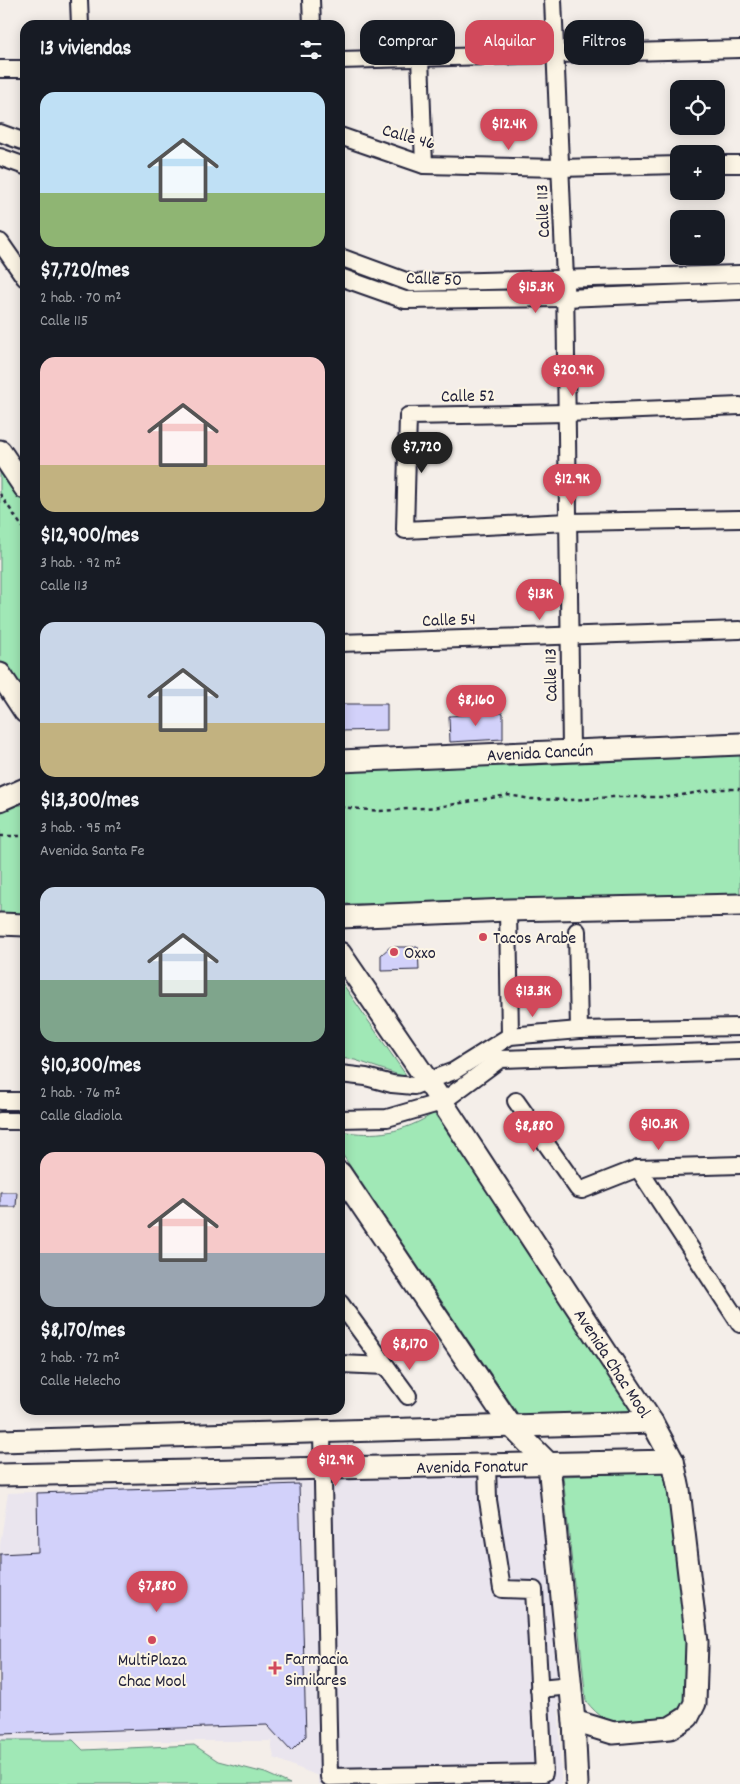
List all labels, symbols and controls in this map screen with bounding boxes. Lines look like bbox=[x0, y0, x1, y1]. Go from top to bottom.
chip: Comprar bbox=[360, 20, 455, 65]
chip: Alquilar bbox=[465, 20, 554, 65]
chip: Filtros bbox=[564, 20, 644, 65]
text: 13 viviendas bbox=[40, 35, 131, 65]
icon: filters bbox=[297, 36, 325, 64]
map controls bbox=[670, 80, 725, 265]
button: locate bbox=[670, 80, 725, 135]
pin: $12.4K bbox=[468, 108, 550, 151]
text: $12.4K bbox=[491, 113, 527, 136]
street label: Calle 46 bbox=[379, 119, 438, 158]
icon: home bbox=[138, 125, 228, 215]
button: + bbox=[670, 145, 725, 200]
street label: Calle 113 bbox=[531, 184, 558, 238]
button: − bbox=[670, 210, 725, 265]
text: $7,720/mes bbox=[40, 257, 130, 287]
street label: Calle 50 bbox=[405, 267, 462, 294]
pin: $15.3K bbox=[495, 272, 577, 314]
text: $15.3K bbox=[518, 276, 554, 299]
text: 2 hab. · 70 m² bbox=[40, 287, 121, 310]
text: Calle 115 bbox=[40, 310, 88, 333]
pin: $20.9K bbox=[532, 354, 614, 397]
text: $20.9K bbox=[552, 359, 594, 382]
street label: Calle 52 bbox=[441, 385, 495, 410]
icon: home bbox=[138, 390, 228, 480]
pin: $7,720 bbox=[381, 432, 463, 474]
text: $7,720 bbox=[402, 436, 442, 459]
pin: $12.9K bbox=[531, 464, 613, 506]
text: $12.9K bbox=[554, 468, 590, 491]
text: $12,900/mes bbox=[40, 522, 139, 552]
text: 3 hab. · 92 m² bbox=[40, 552, 121, 575]
text: Calle 113 bbox=[40, 575, 88, 598]
pin: $13K bbox=[510, 578, 570, 621]
text: $13K bbox=[527, 583, 553, 606]
street label: Calle 54 bbox=[422, 608, 476, 635]
street label: Calle 113 bbox=[540, 648, 565, 702]
icon: home bbox=[138, 655, 228, 745]
pin: $8,160 bbox=[435, 684, 517, 727]
text: $8,160 bbox=[457, 689, 495, 712]
street label: Avenida Cancún bbox=[486, 739, 594, 770]
text: $13,300/mes bbox=[40, 787, 139, 817]
text: 3 hab. · 95 m² bbox=[40, 817, 121, 840]
text: Avenida Santa Fe bbox=[40, 840, 145, 863]
icon: home bbox=[138, 920, 228, 1010]
place label: Tacos Arabe bbox=[493, 927, 576, 952]
marker: Tacos Arabe bbox=[477, 931, 489, 943]
place label: Oxxo bbox=[404, 942, 436, 967]
marker: Oxxo bbox=[388, 946, 400, 958]
pin: $13.3K bbox=[492, 976, 574, 1018]
text: $13.3K bbox=[515, 980, 551, 1003]
text: $10,300/mes bbox=[40, 1052, 141, 1082]
text: 2 hab. · 76 m² bbox=[40, 1082, 121, 1105]
text: Calle Gladiola bbox=[40, 1105, 122, 1128]
pin: $10.3K bbox=[618, 1108, 700, 1151]
pin: $8,880 bbox=[493, 1110, 575, 1153]
text: $10.3K bbox=[640, 1113, 678, 1136]
text: $8,880 bbox=[514, 1115, 554, 1138]
icon: home bbox=[138, 1185, 228, 1275]
street label: Avenida Chac Mool bbox=[566, 1305, 656, 1424]
text: $8,170/mes bbox=[40, 1317, 126, 1347]
pin: $8,170 bbox=[369, 1328, 451, 1371]
text: $8,170 bbox=[392, 1333, 428, 1356]
text: 2 hab. · 72 m² bbox=[40, 1347, 120, 1370]
text: Calle Helecho bbox=[40, 1370, 121, 1393]
pin: $12.9K bbox=[295, 1444, 377, 1487]
text: $12.9K bbox=[318, 1449, 354, 1472]
street label: Avenida Fonatur bbox=[416, 1455, 528, 1482]
pin: $7,880 bbox=[116, 1570, 198, 1613]
text: $7,880 bbox=[138, 1575, 176, 1598]
marker: MultiPlaza Chac Mool bbox=[146, 1634, 158, 1646]
place label: Farmacia Similares bbox=[285, 1648, 348, 1694]
place label: MultiPlaza Chac Mool bbox=[118, 1649, 187, 1695]
marker: Farmacia Similares bbox=[269, 1662, 281, 1674]

